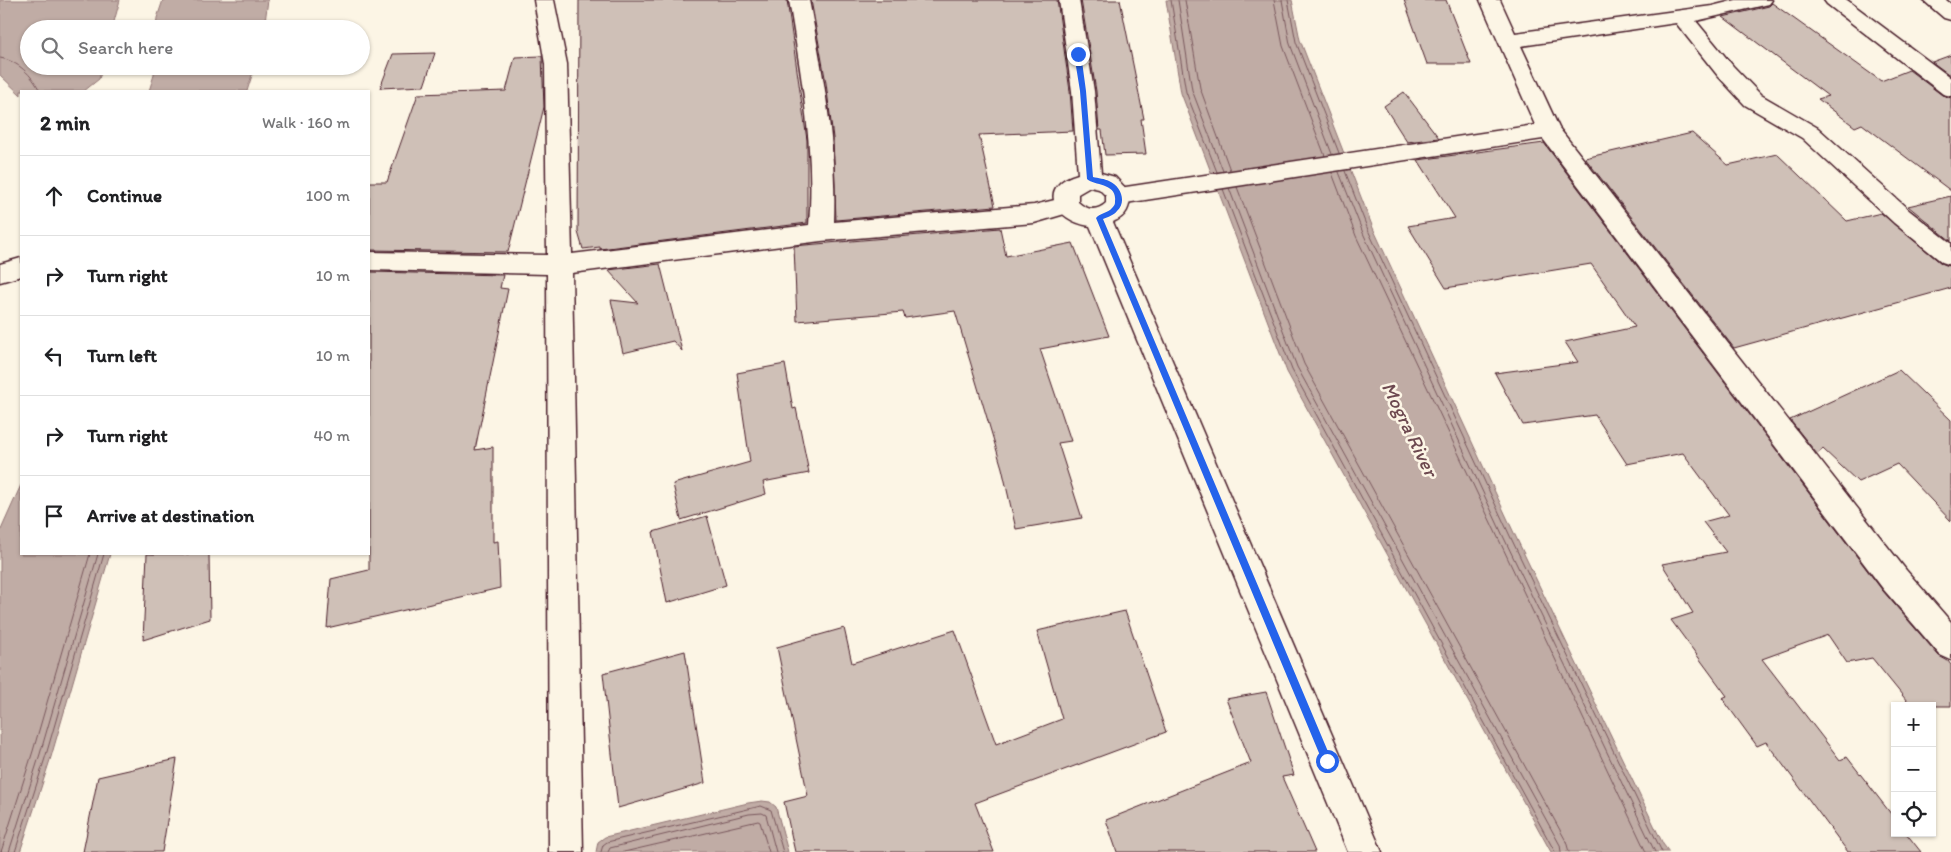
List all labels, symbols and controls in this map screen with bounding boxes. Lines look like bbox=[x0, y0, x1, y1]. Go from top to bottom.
search box bbox=[20, 20, 370, 75]
icon: search bbox=[38, 34, 66, 62]
text: Search here bbox=[78, 36, 173, 59]
route end bbox=[1067, 43, 1090, 66]
text: 2 min bbox=[40, 110, 90, 135]
text: Walk · 160 m bbox=[262, 113, 350, 132]
icon: ahead bbox=[40, 182, 68, 210]
text: Continue bbox=[87, 184, 162, 207]
text: 100 m bbox=[306, 186, 350, 205]
icon: right bbox=[40, 262, 68, 290]
text: Turn right bbox=[87, 264, 168, 287]
text: 10 m bbox=[316, 266, 350, 285]
icon: left bbox=[40, 342, 68, 370]
text: Turn left bbox=[87, 344, 157, 367]
text: 10 m bbox=[316, 346, 350, 365]
water label: Mogra River bbox=[1377, 378, 1444, 482]
icon: right bbox=[40, 422, 68, 450]
text: Turn right bbox=[87, 424, 168, 447]
text: 40 m bbox=[313, 426, 350, 445]
icon: arrive bbox=[40, 502, 68, 530]
text: Arrive at destination bbox=[87, 504, 254, 527]
map controls bbox=[1891, 702, 1936, 837]
button: + bbox=[1891, 702, 1936, 747]
button: − bbox=[1891, 747, 1936, 792]
route start bbox=[1316, 750, 1339, 773]
button: locate bbox=[1891, 792, 1936, 837]

